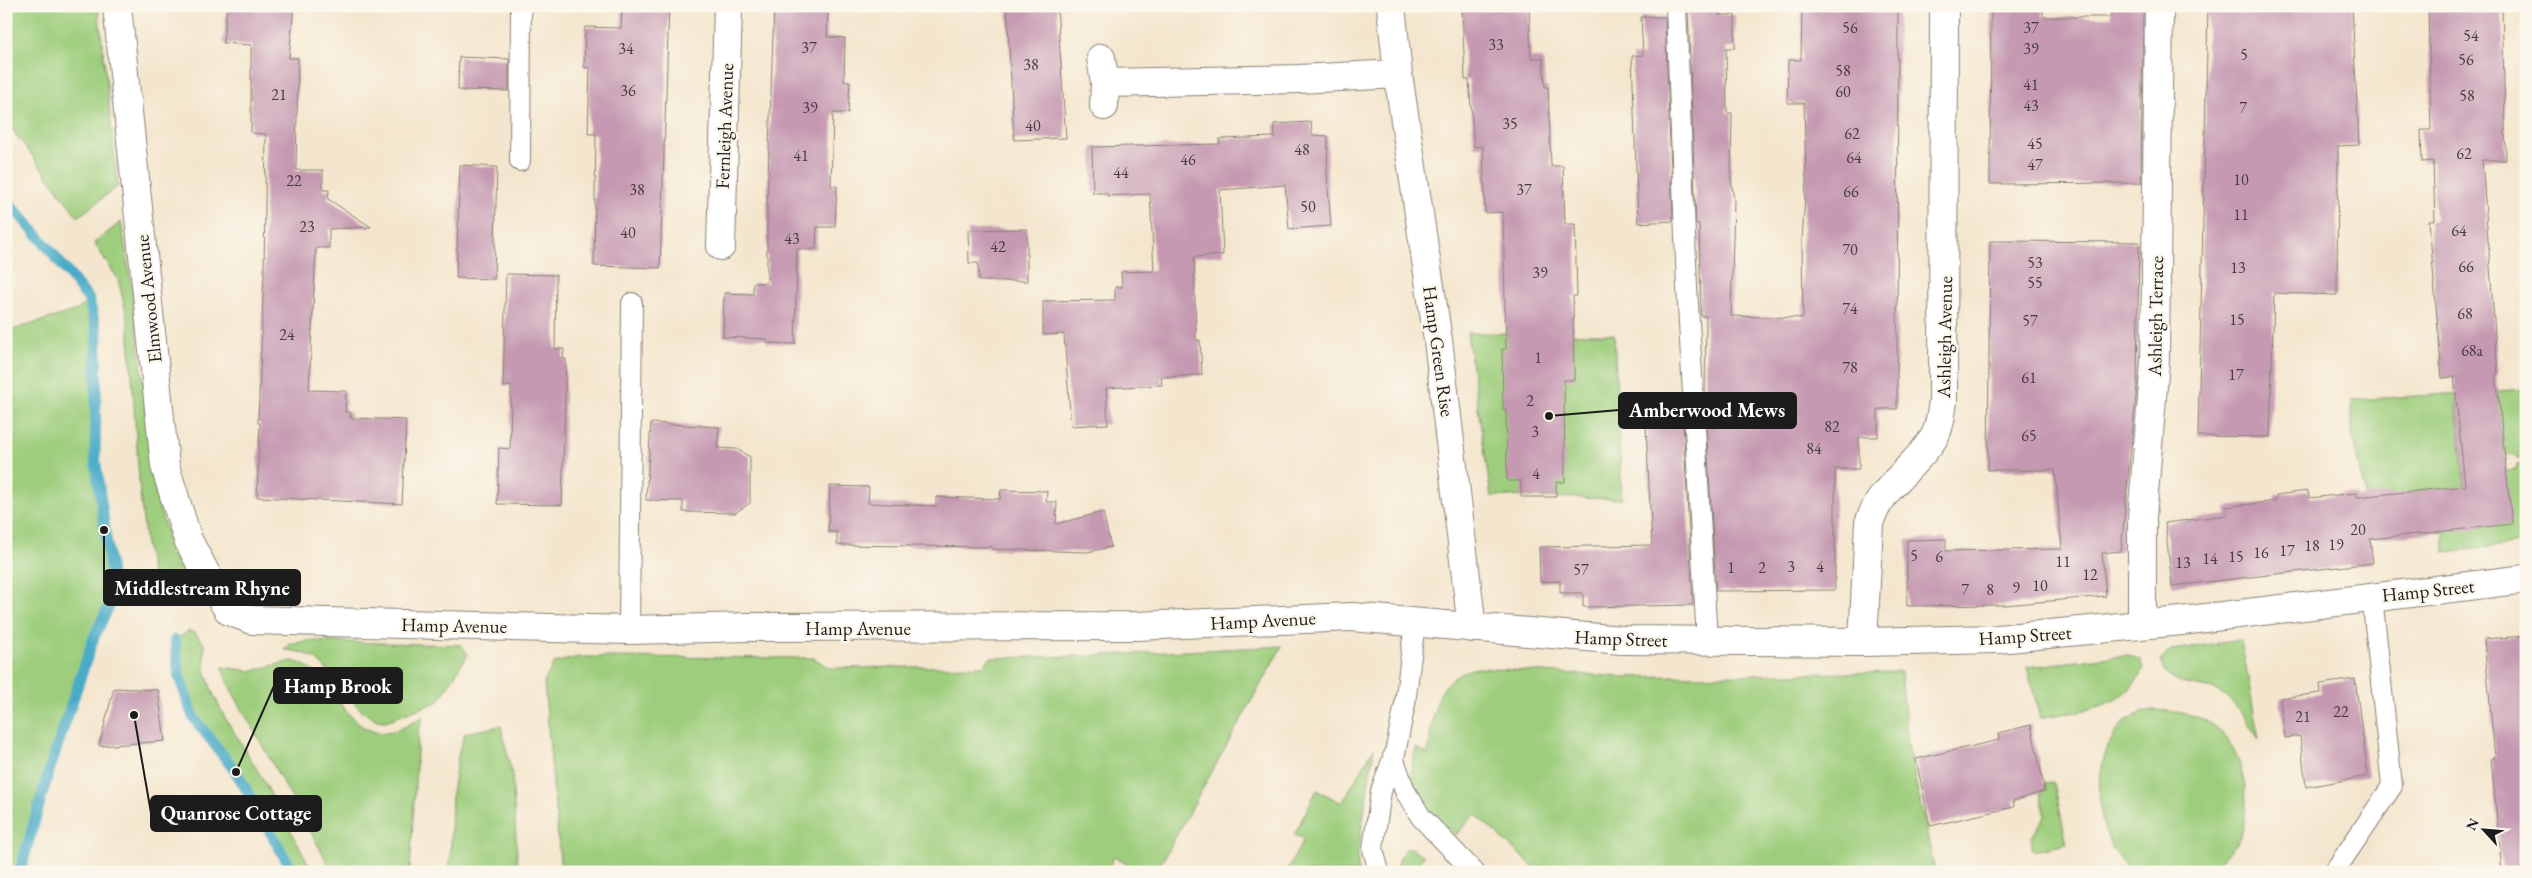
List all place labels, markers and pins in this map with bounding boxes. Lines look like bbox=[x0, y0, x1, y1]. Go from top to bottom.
callout: Amberwood Mews bbox=[1619, 393, 1796, 428]
callout: Middlestream Rhyne bbox=[104, 570, 300, 605]
callout: Hamp Brook bbox=[274, 668, 402, 703]
callout: Quanrose Cottage bbox=[151, 796, 321, 831]

